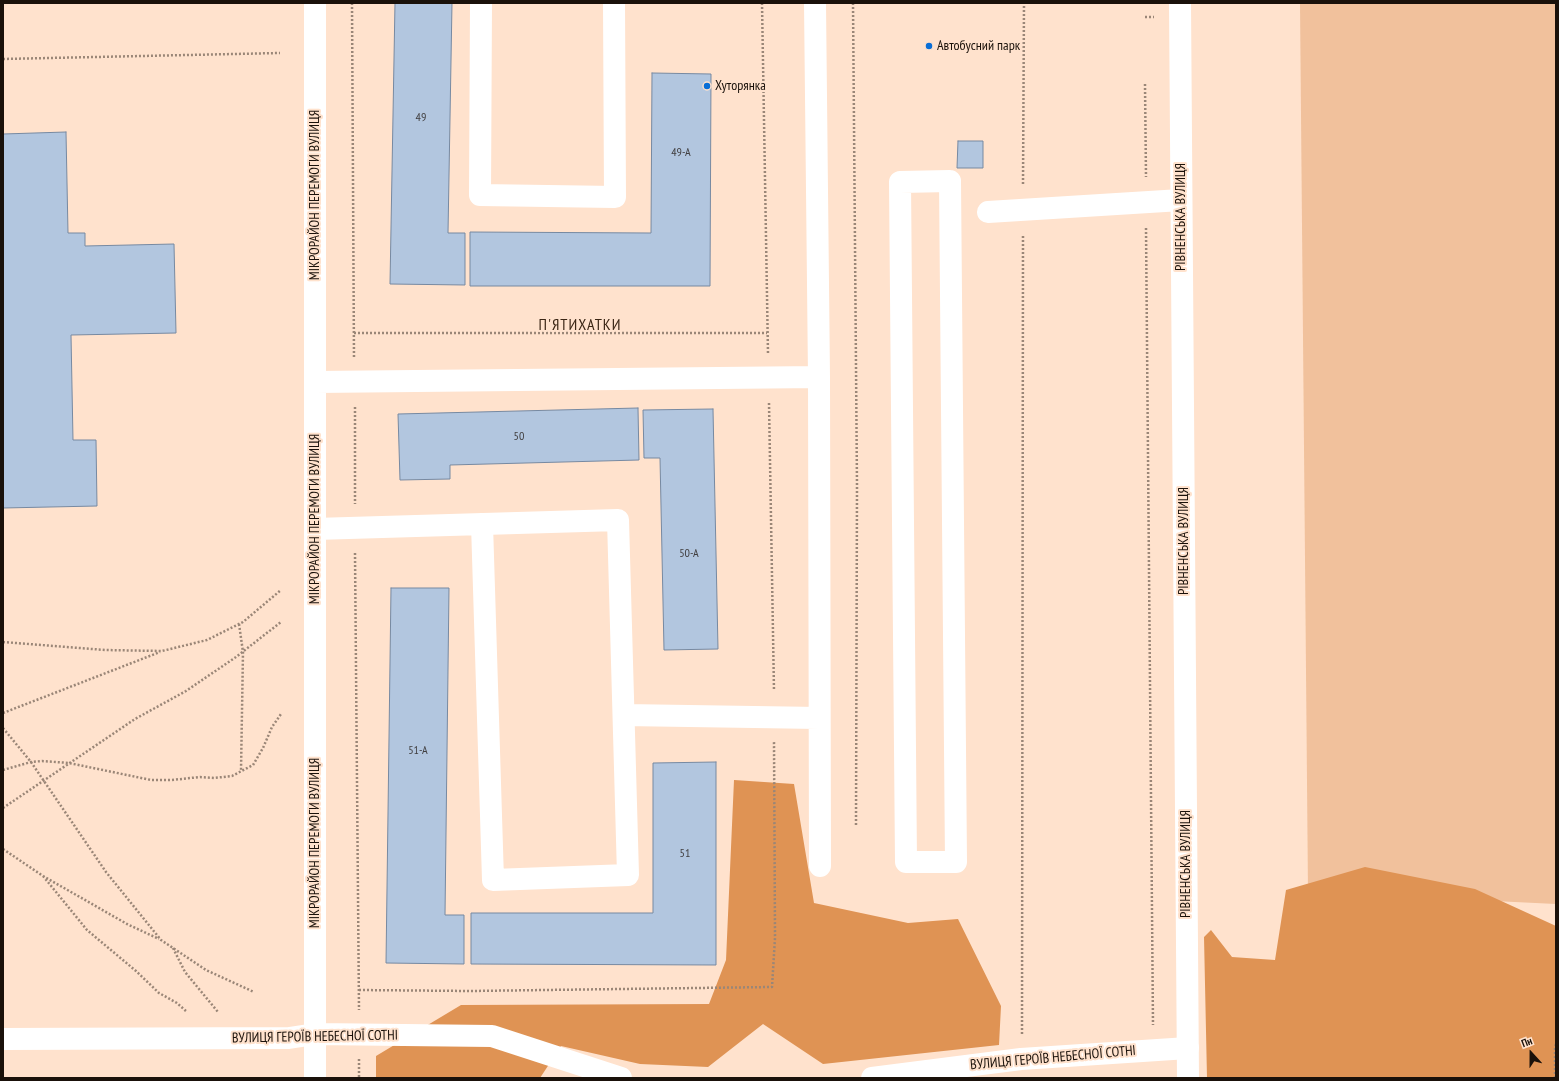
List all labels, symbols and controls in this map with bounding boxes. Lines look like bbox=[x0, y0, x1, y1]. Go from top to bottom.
place label: Автобусний парк bbox=[937, 38, 1020, 54]
marker: Автобусний парк bbox=[924, 41, 934, 51]
place label: Хуторянка bbox=[715, 78, 766, 94]
marker: Хуторянка bbox=[702, 81, 712, 91]
street label: МІКРОРАЙОН ПЕРЕМОГИ ВУЛИЦЯ bbox=[307, 110, 323, 280]
house number: 49 bbox=[416, 111, 426, 125]
house number: 49-А bbox=[671, 146, 691, 160]
street label: РІВНЕНСЬКА ВУЛИЦЯ bbox=[1173, 163, 1189, 271]
district label: П'ЯТИХАТКИ bbox=[539, 315, 621, 335]
house number: 50 bbox=[514, 430, 524, 444]
street label: МІКРОРАЙОН ПЕРЕМОГИ ВУЛИЦЯ bbox=[307, 434, 323, 604]
street label: РІВНЕНСЬКА ВУЛИЦЯ bbox=[1176, 487, 1192, 595]
house number: 50-А bbox=[679, 547, 699, 561]
house number: 51-А bbox=[408, 744, 428, 758]
street label: МІКРОРАЙОН ПЕРЕМОГИ ВУЛИЦЯ bbox=[307, 758, 323, 928]
street label: РІВНЕНСЬКА ВУЛИЦЯ bbox=[1178, 810, 1194, 918]
house number: 51 bbox=[680, 847, 690, 861]
street label: ВУЛИЦЯ ГЕРОЇВ НЕБЕСНОЇ СОТНІ bbox=[232, 1027, 398, 1047]
north arrow bbox=[1511, 1033, 1551, 1073]
text: Пн bbox=[1519, 1033, 1534, 1050]
street label: ВУЛИЦЯ ГЕРОЇВ НЕБЕСНОЇ СОТНІ bbox=[970, 1042, 1136, 1074]

